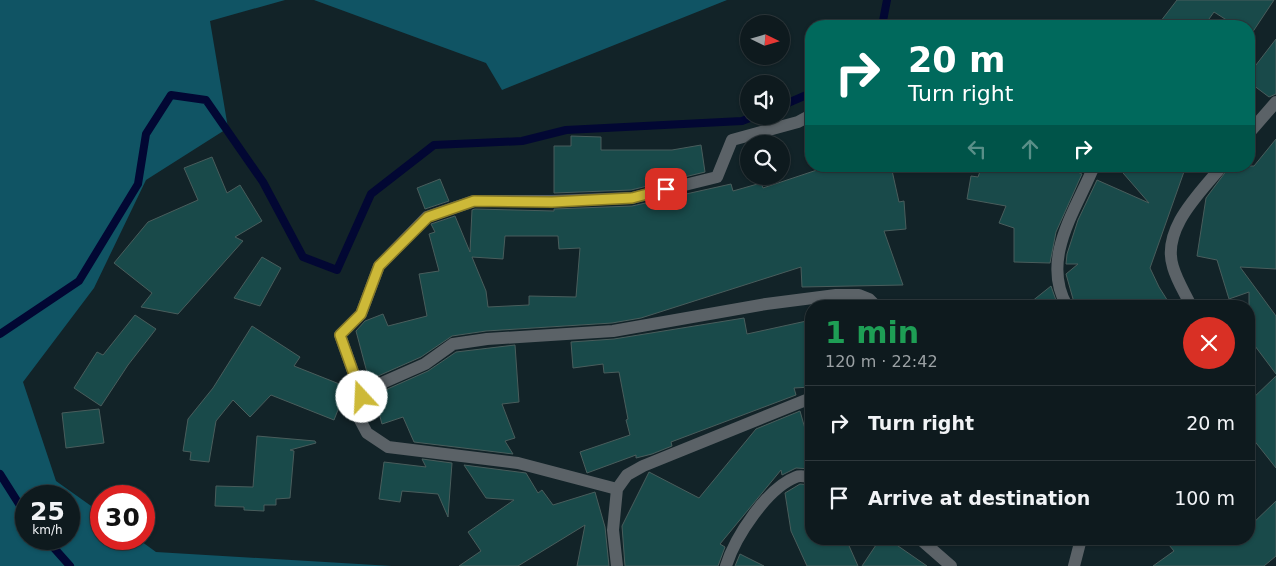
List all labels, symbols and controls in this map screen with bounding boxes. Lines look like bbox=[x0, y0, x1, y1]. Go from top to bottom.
north arrow bbox=[740, 15, 790, 65]
map controls bbox=[740, 15, 790, 185]
icon: right bbox=[825, 40, 890, 105]
text: 20 m bbox=[908, 40, 1005, 80]
button: sound bbox=[740, 75, 790, 125]
text: Turn right bbox=[908, 81, 1013, 106]
button: search bbox=[740, 135, 790, 185]
icon: left bbox=[963, 135, 991, 163]
icon: ahead bbox=[1016, 135, 1044, 163]
icon: right bbox=[1069, 135, 1097, 163]
pin bbox=[645, 168, 687, 210]
icon: arrive bbox=[652, 175, 680, 203]
text: 1 min bbox=[825, 315, 919, 350]
button: close bbox=[1183, 317, 1235, 369]
text: 120 m · 22:42 bbox=[825, 352, 938, 371]
position arrow bbox=[335, 370, 387, 422]
icon: right bbox=[825, 409, 853, 437]
text: Turn right bbox=[868, 412, 974, 434]
text: 20 m bbox=[1186, 412, 1235, 434]
icon: arrive bbox=[825, 484, 853, 512]
speed limit sign: 30 bbox=[90, 485, 155, 550]
text: Arrive at destination bbox=[868, 487, 1090, 509]
text: 100 m bbox=[1174, 487, 1235, 509]
text: 25 bbox=[30, 497, 65, 526]
text: km/h bbox=[32, 523, 63, 537]

